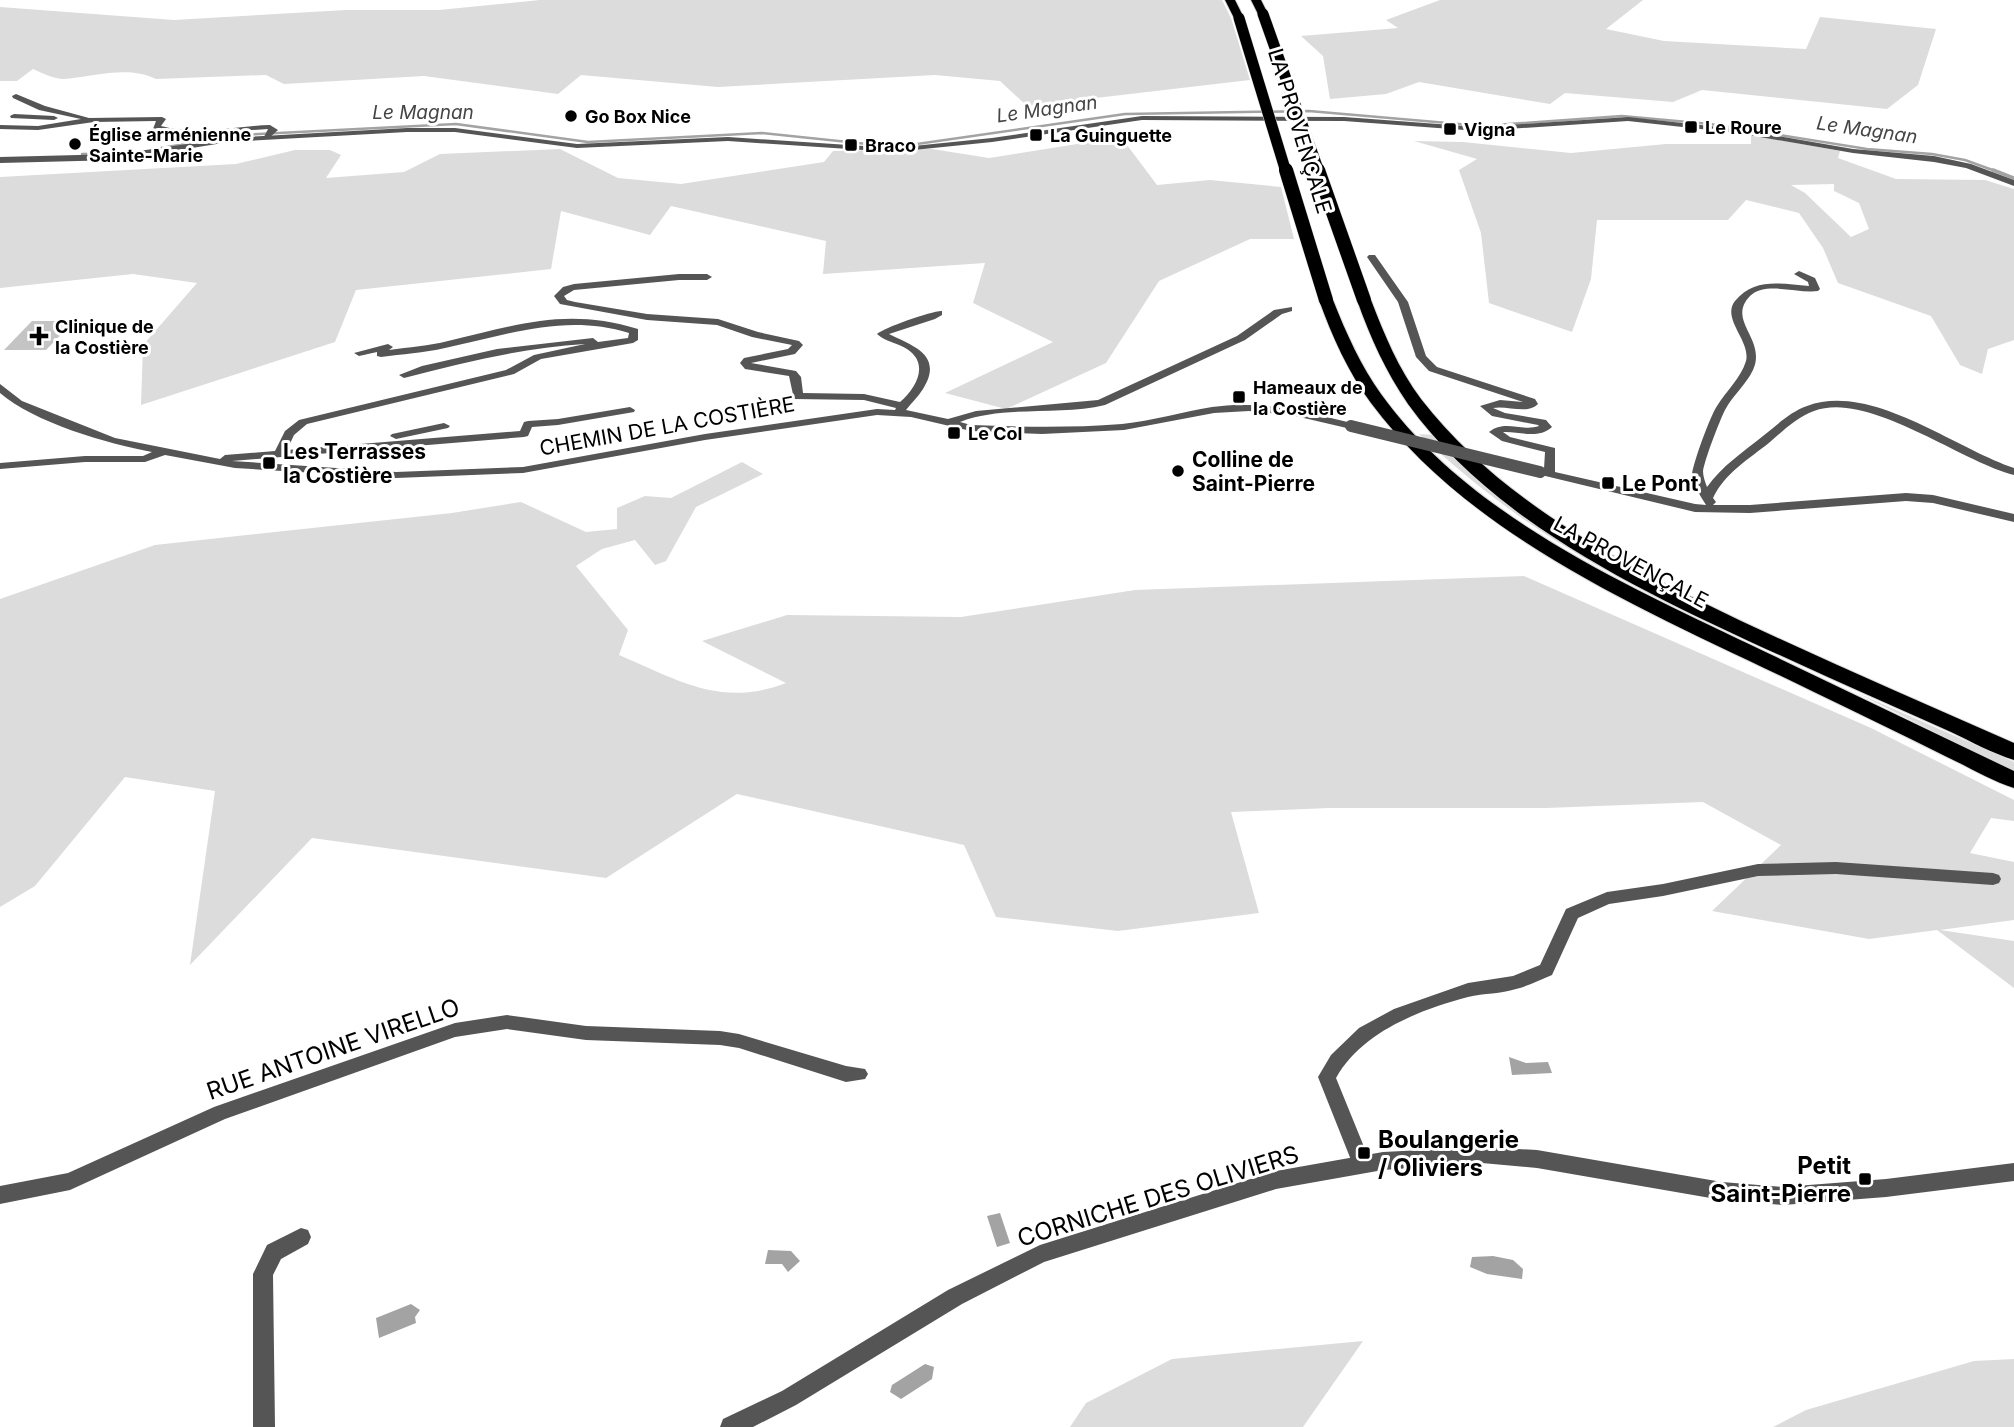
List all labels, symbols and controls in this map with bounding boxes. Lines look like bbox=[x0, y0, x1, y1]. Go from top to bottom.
street label: LA PROVENÇALE bbox=[1263, 45, 1337, 217]
water label: Le Magnan bbox=[995, 91, 1099, 127]
water label: Le Magnan bbox=[372, 101, 474, 124]
place label: Go Box Nice bbox=[585, 106, 691, 127]
marker: Go Box Nice bbox=[563, 108, 579, 124]
water label: Le Magnan bbox=[1815, 112, 1919, 148]
place label: Le Roure bbox=[1705, 117, 1782, 138]
place label: Vigna bbox=[1464, 119, 1515, 140]
marker: Le Roure bbox=[1683, 119, 1699, 135]
marker: Vigna bbox=[1442, 121, 1458, 137]
place label: Église arménienne Sainte-Marie bbox=[89, 124, 251, 166]
place label: La Guinguette bbox=[1050, 125, 1172, 146]
marker: La Guinguette bbox=[1028, 127, 1044, 143]
place label: Braco bbox=[865, 135, 916, 156]
marker: Église arménienne Sainte-Marie bbox=[67, 136, 83, 152]
marker: Braco bbox=[843, 137, 859, 153]
place label: Clinique de la Costière bbox=[55, 316, 154, 358]
marker: Clinique de la Costière bbox=[29, 326, 49, 346]
place label: Hameaux de la Costière bbox=[1253, 377, 1363, 419]
marker: Hameaux de la Costière bbox=[1231, 389, 1247, 405]
street label: CHEMIN DE LA COSTIÈRE bbox=[537, 390, 797, 461]
place label: Le Col bbox=[968, 423, 1022, 444]
marker: Le Col bbox=[946, 425, 962, 441]
place label: Les Terrasses la Costière bbox=[283, 439, 426, 488]
place label: Colline de Saint-Pierre bbox=[1192, 447, 1315, 496]
marker: Les Terrasses la Costière bbox=[261, 455, 277, 471]
marker: Colline de Saint-Pierre bbox=[1170, 463, 1186, 479]
place label: Le Pont bbox=[1622, 471, 1699, 496]
marker: Le Pont bbox=[1600, 475, 1616, 491]
street label: LA PROVENÇALE bbox=[1549, 511, 1713, 613]
street label: RUE ANTOINE VIRELLO bbox=[203, 992, 463, 1106]
place label: Boulangerie / Oliviers bbox=[1378, 1125, 1519, 1182]
street label: CORNICHE DES OLIVIERS bbox=[1014, 1139, 1302, 1253]
marker: Boulangerie / Oliviers bbox=[1356, 1145, 1372, 1161]
place label: Petit Saint-Pierre bbox=[1711, 1151, 1851, 1208]
marker: Petit Saint-Pierre bbox=[1857, 1171, 1873, 1187]

